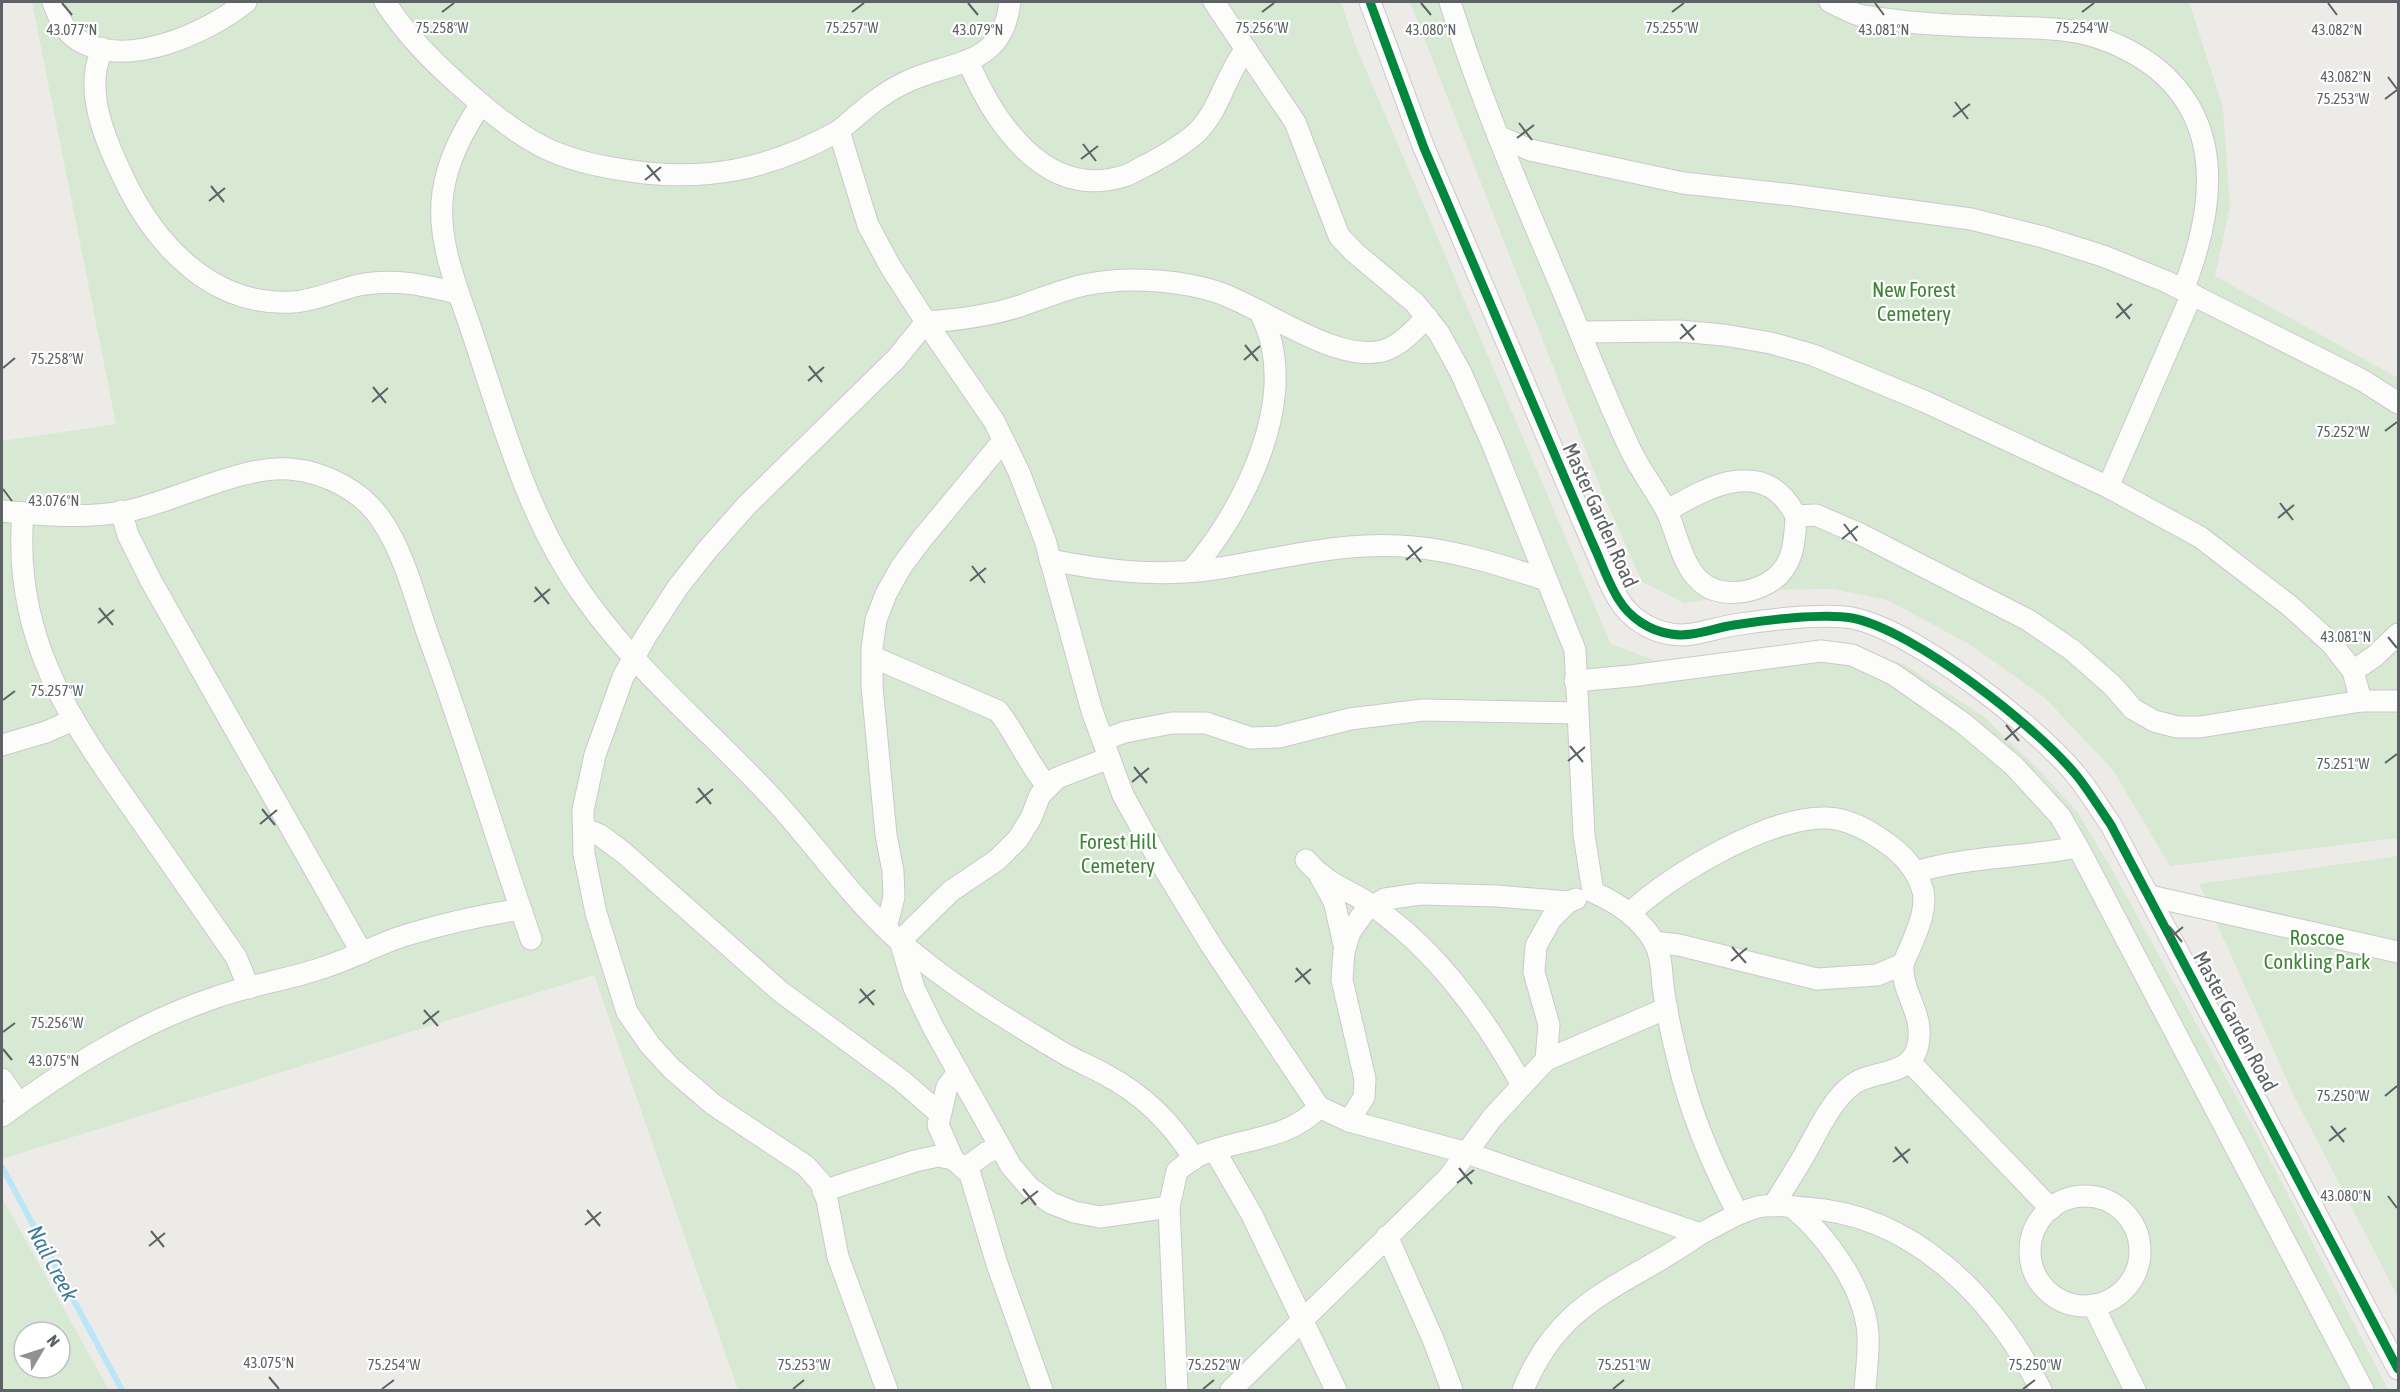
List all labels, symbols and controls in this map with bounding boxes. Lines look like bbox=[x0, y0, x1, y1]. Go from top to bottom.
text: 75.258°W bbox=[416, 19, 469, 36]
text: 75.257°W bbox=[826, 19, 879, 36]
text: 75.256°W bbox=[1236, 19, 1289, 36]
text: 75.255°W bbox=[1646, 19, 1699, 36]
text: 75.254°W bbox=[2056, 19, 2109, 36]
text: 43.077°N bbox=[47, 21, 97, 38]
text: 43.079°N bbox=[953, 21, 1003, 38]
text: 43.080°N bbox=[1406, 21, 1456, 38]
text: 43.081°N bbox=[1859, 21, 1909, 38]
text: 43.082°N bbox=[2312, 21, 2362, 38]
text: 43.082°N bbox=[2321, 68, 2371, 85]
text: 75.253°W bbox=[2317, 90, 2370, 107]
park label: New Forest Cemetery bbox=[1872, 277, 1956, 325]
text: 75.258°W bbox=[31, 350, 84, 367]
text: 75.252°W bbox=[2317, 423, 2370, 440]
street label: Master Garden Road bbox=[1558, 439, 1644, 591]
text: 43.076°N bbox=[29, 492, 79, 509]
text: 43.081°N bbox=[2321, 628, 2371, 645]
text: 75.257°W bbox=[31, 682, 84, 699]
text: 75.251°W bbox=[2317, 755, 2370, 772]
park label: Forest Hill Cemetery bbox=[1079, 829, 1157, 877]
park label: Roscoe Conkling Park bbox=[2264, 925, 2370, 973]
street label: Master Garden Road bbox=[2189, 947, 2283, 1095]
text: 75.256°W bbox=[31, 1014, 84, 1031]
text: 43.075°N bbox=[29, 1052, 79, 1069]
text: 75.250°W bbox=[2317, 1087, 2370, 1104]
text: 43.080°N bbox=[2321, 1187, 2371, 1204]
water label: Nail Creek bbox=[22, 1221, 84, 1306]
north arrow bbox=[12, 1320, 72, 1380]
text: N bbox=[44, 1331, 64, 1350]
text: 43.075°N bbox=[244, 1354, 294, 1371]
text: 75.254°W bbox=[368, 1356, 421, 1373]
text: 75.253°W bbox=[778, 1356, 831, 1373]
text: 75.252°W bbox=[1188, 1356, 1241, 1373]
text: 75.251°W bbox=[1598, 1356, 1651, 1373]
text: 75.250°W bbox=[2009, 1356, 2062, 1373]

